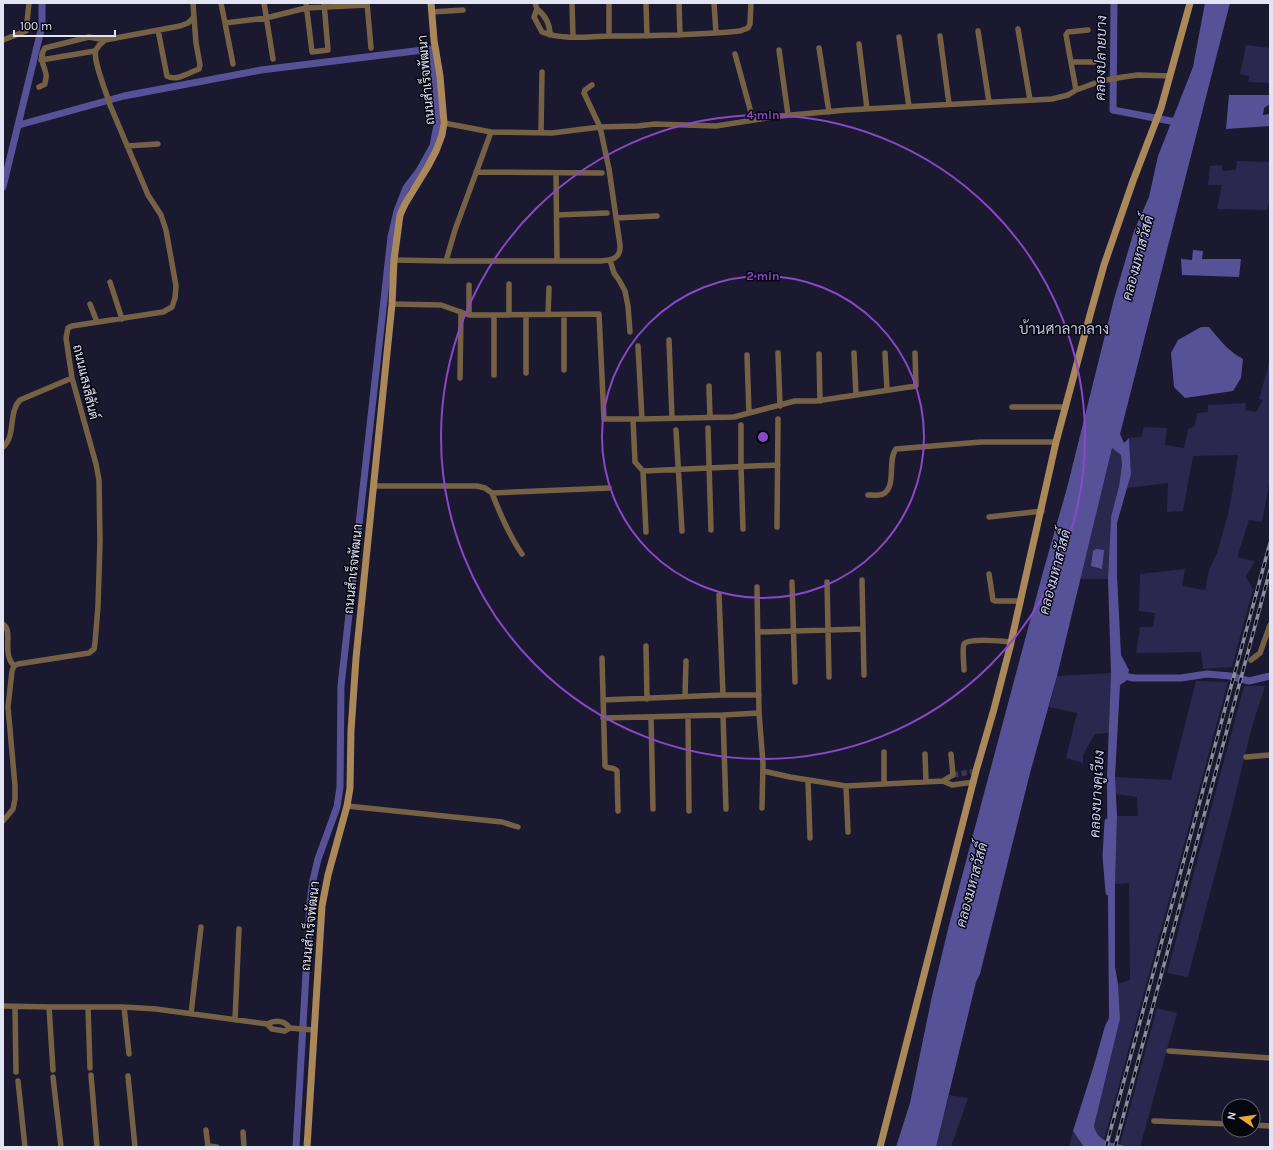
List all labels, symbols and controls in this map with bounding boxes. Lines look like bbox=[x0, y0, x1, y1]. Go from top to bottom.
scale bar bbox=[14, 12, 115, 38]
water label: คลองปลายบาง bbox=[1092, 15, 1110, 101]
text: 100 m bbox=[20, 19, 52, 33]
street label: ถนนสำเร็จพัฒนา bbox=[413, 34, 437, 126]
text: 4 min bbox=[747, 108, 779, 122]
water label: คลองมหาสวัสดิ์ bbox=[1114, 210, 1158, 302]
text: 2 min bbox=[746, 269, 780, 283]
district label: บ้านศาลากลาง bbox=[1019, 319, 1109, 338]
street label: ถนนแสงสีสันต์ bbox=[70, 343, 104, 421]
centre of rings bbox=[756, 430, 770, 444]
street label: ถนนสำเร็จพัฒนา bbox=[339, 523, 365, 615]
water label: คลองมหาสวัสดิ์ bbox=[1031, 524, 1075, 616]
water label: คลองบางคูเวียง bbox=[1085, 750, 1109, 838]
water label: คลองมหาสวัสดิ์ bbox=[948, 837, 992, 929]
street label: ถนนสำเร็จพัฒนา bbox=[296, 880, 322, 972]
north arrow bbox=[1221, 1098, 1261, 1138]
text: N bbox=[1225, 1111, 1239, 1121]

